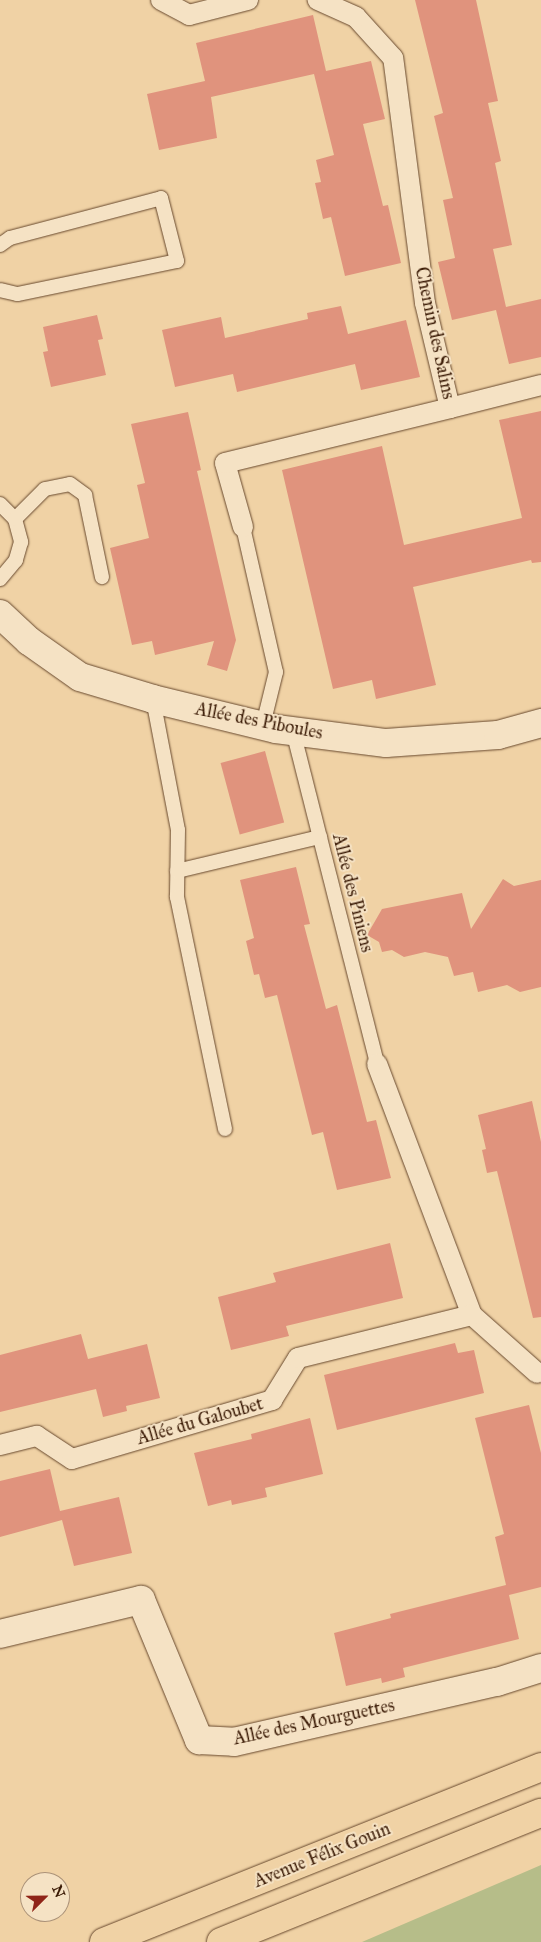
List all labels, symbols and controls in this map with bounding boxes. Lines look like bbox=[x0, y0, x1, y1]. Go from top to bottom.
street label: Chemin des Salins bbox=[410, 265, 460, 401]
street label: Allée des Piboules bbox=[194, 698, 324, 744]
street label: Allée des Piniens bbox=[328, 832, 378, 954]
street label: Allée du Galoubet bbox=[134, 1393, 266, 1449]
street label: Allée des Mourguettes bbox=[232, 1694, 396, 1750]
street label: Avenue Félix Gouin bbox=[251, 1818, 393, 1892]
north arrow bbox=[20, 1872, 70, 1922]
text: N bbox=[48, 1883, 68, 1900]

